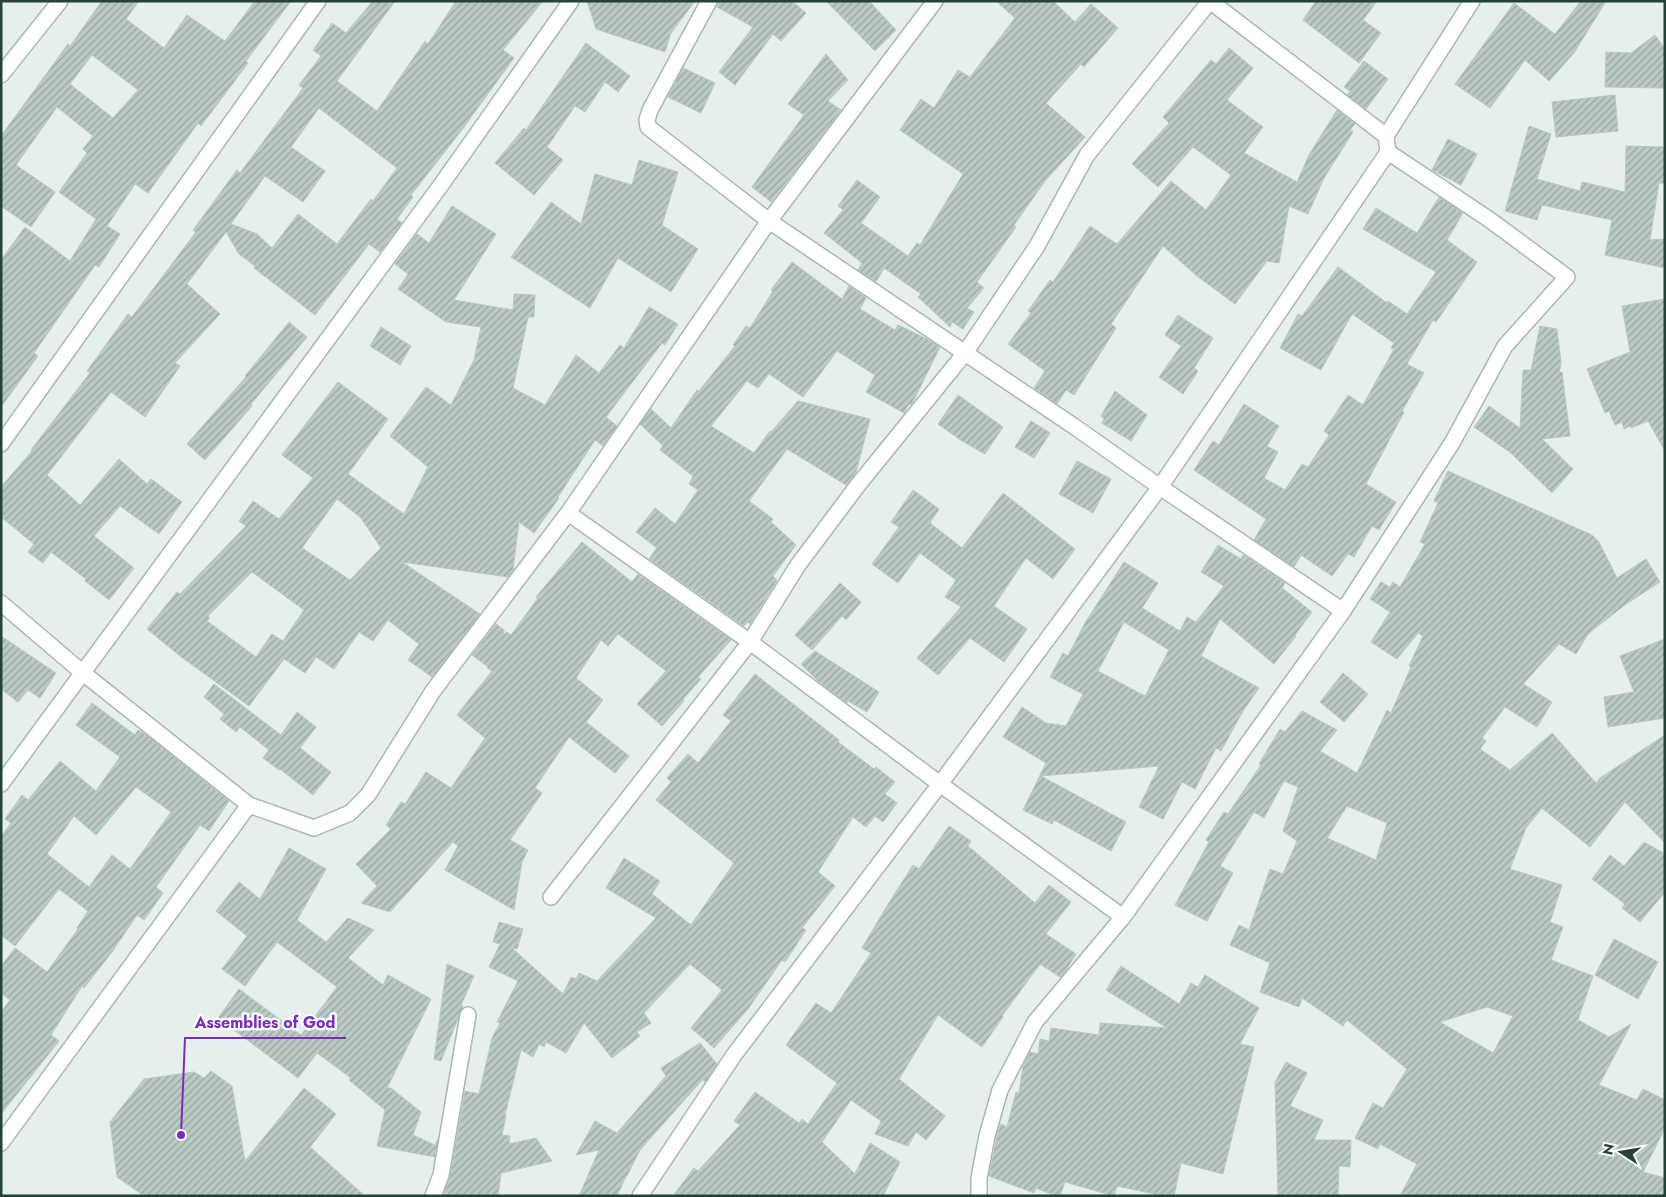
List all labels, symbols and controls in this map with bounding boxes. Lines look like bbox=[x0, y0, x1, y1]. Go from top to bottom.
callout: Assemblies of God bbox=[185, 1007, 346, 1038]
text: Assemblies of God bbox=[194, 1011, 335, 1034]
north arrow bbox=[1596, 1127, 1646, 1177]
text: N bbox=[1597, 1142, 1619, 1157]

